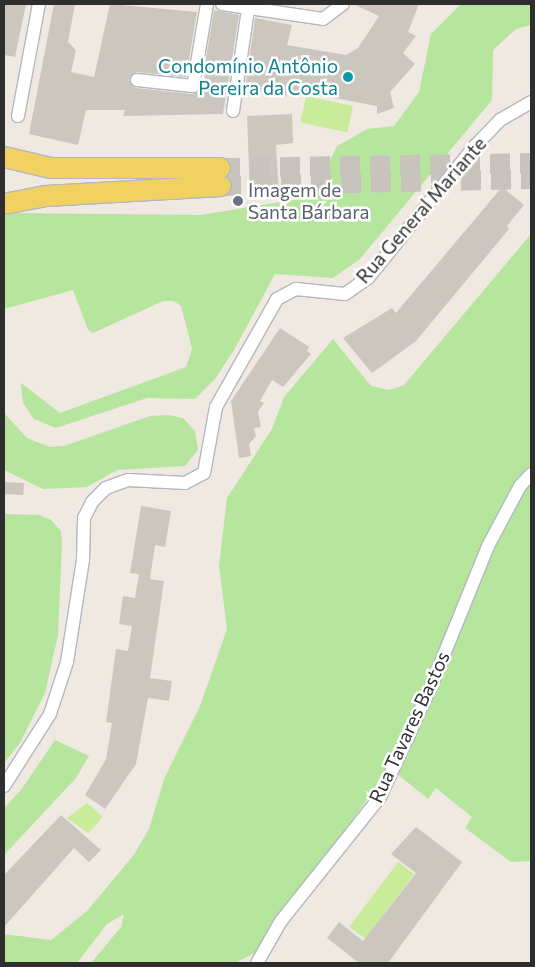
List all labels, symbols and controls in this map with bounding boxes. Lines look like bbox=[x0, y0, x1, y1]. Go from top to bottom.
place label: Condomínio Antônio Pereira da Costa bbox=[158, 55, 338, 99]
marker: Condomínio Antônio Pereira da Costa bbox=[342, 71, 354, 83]
street label: Rua General Mariante bbox=[351, 132, 491, 288]
place label: Imagem de Santa Bárbara bbox=[248, 179, 370, 223]
marker: Imagem de Santa Bárbara bbox=[232, 195, 244, 207]
street label: Rua Tavares Bastos bbox=[364, 648, 454, 806]

